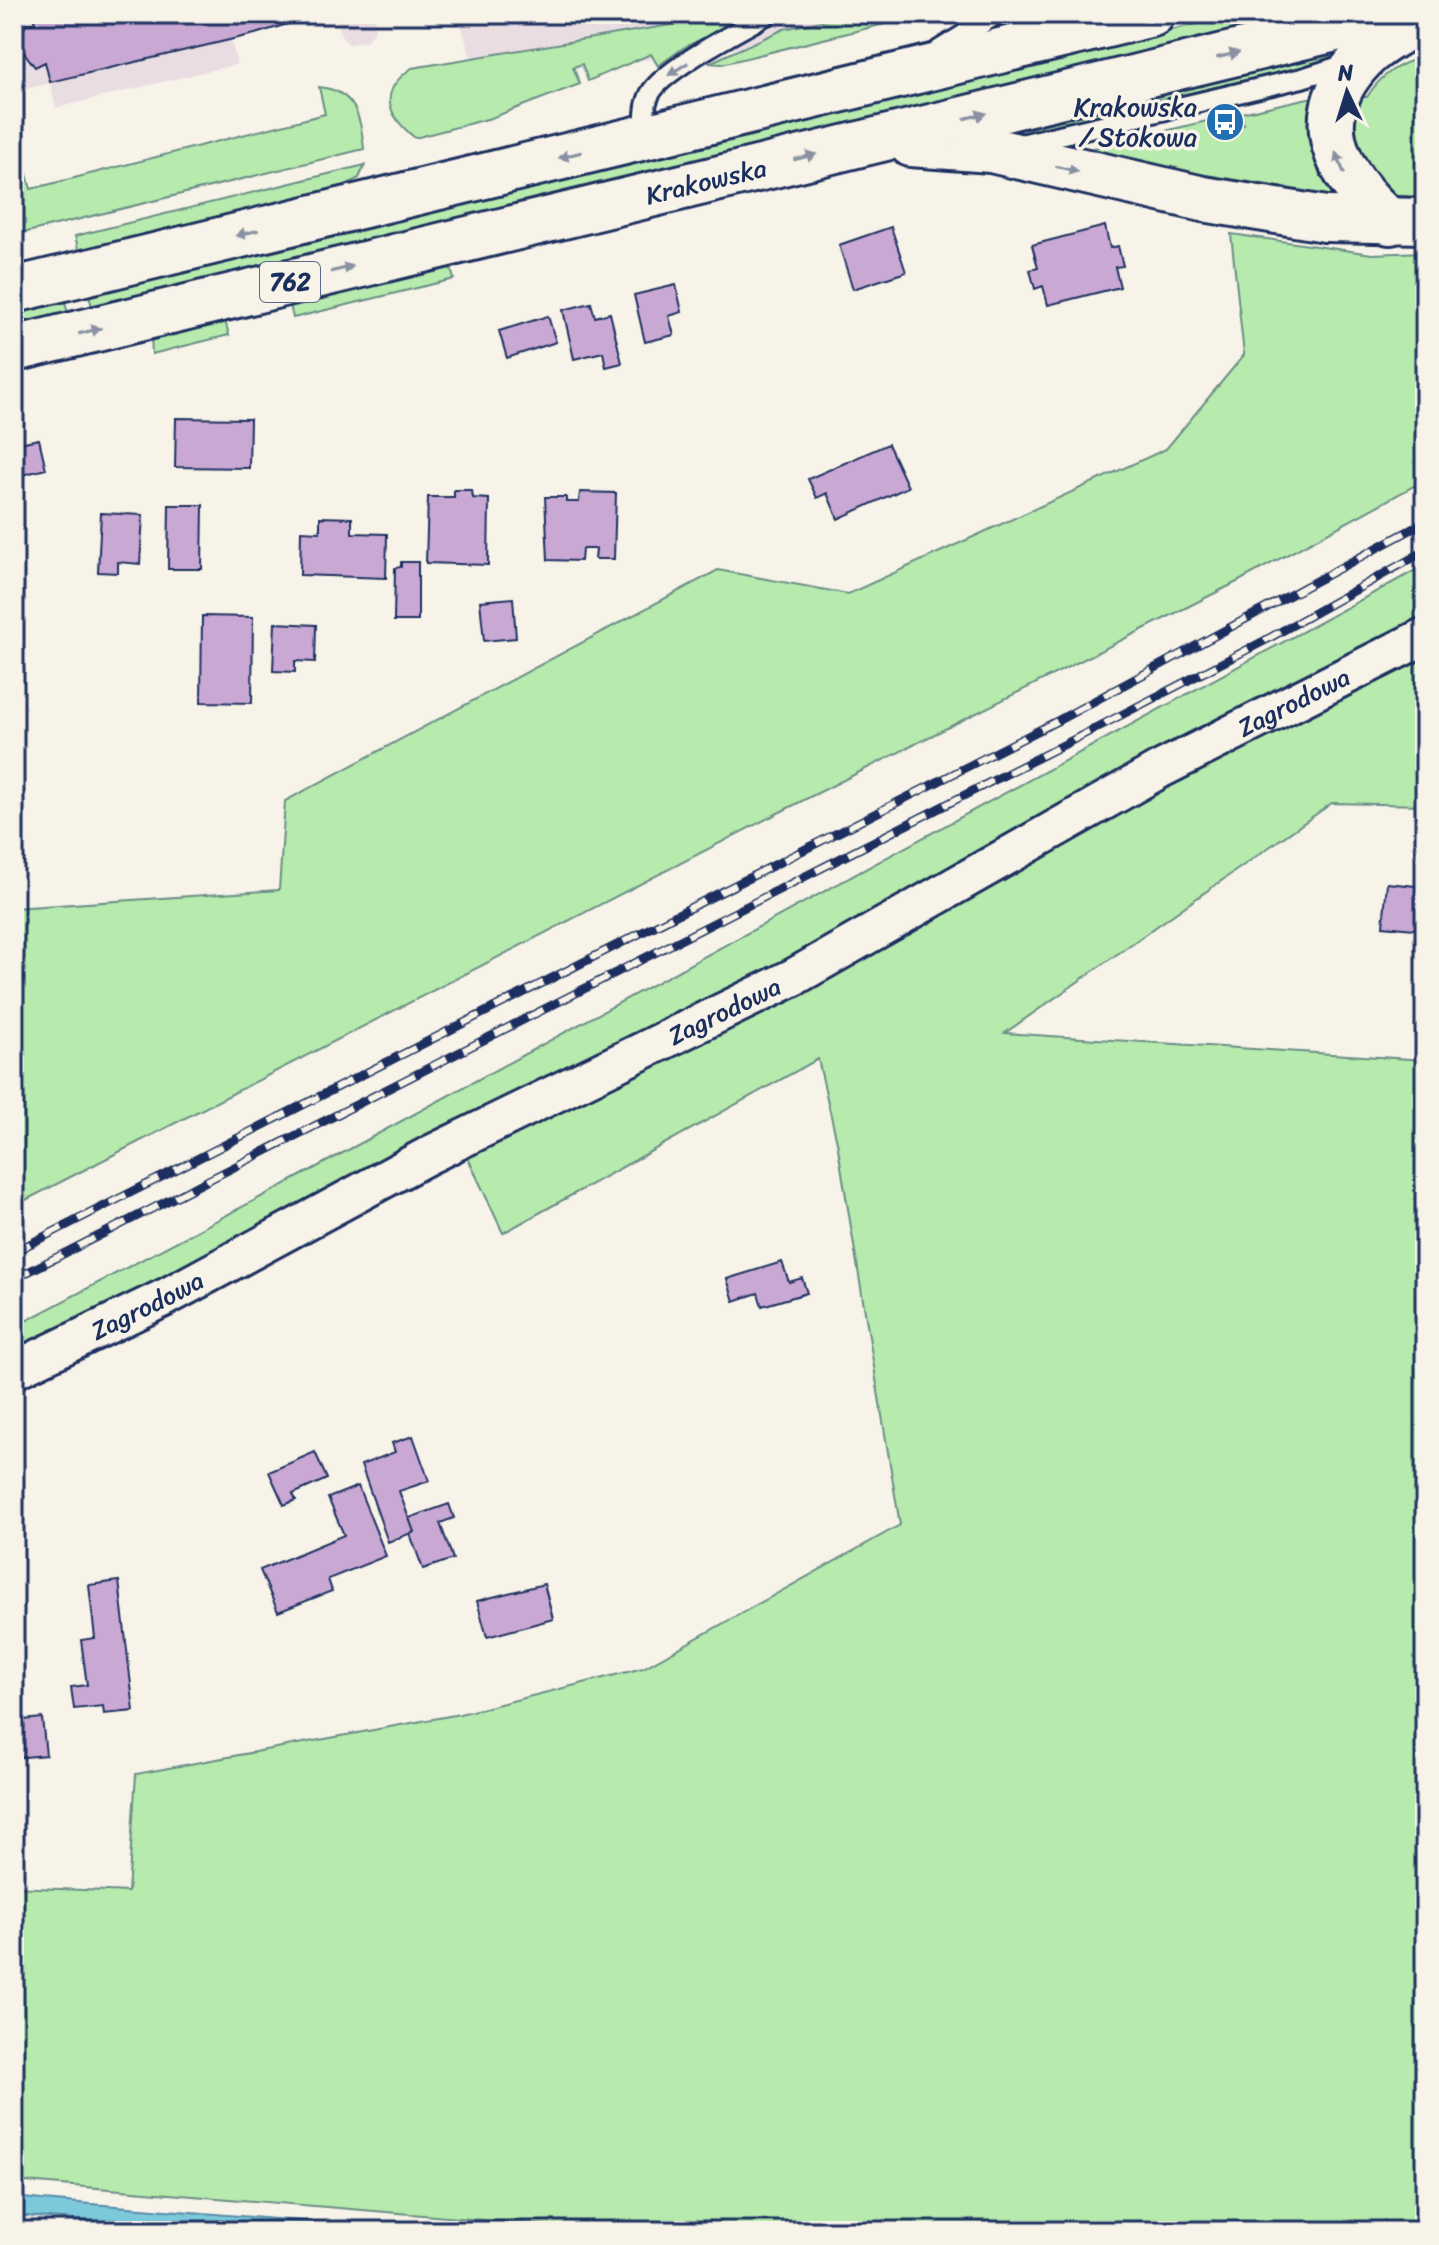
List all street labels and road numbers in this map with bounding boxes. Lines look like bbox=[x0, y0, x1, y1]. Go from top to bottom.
street label: Krakowska bbox=[641, 145, 771, 218]
road number: 762 bbox=[260, 262, 320, 302]
street label: Zagrodowa bbox=[1229, 654, 1358, 750]
street label: Zagrodowa bbox=[659, 964, 789, 1058]
street label: Zagrodowa bbox=[83, 1258, 212, 1353]

